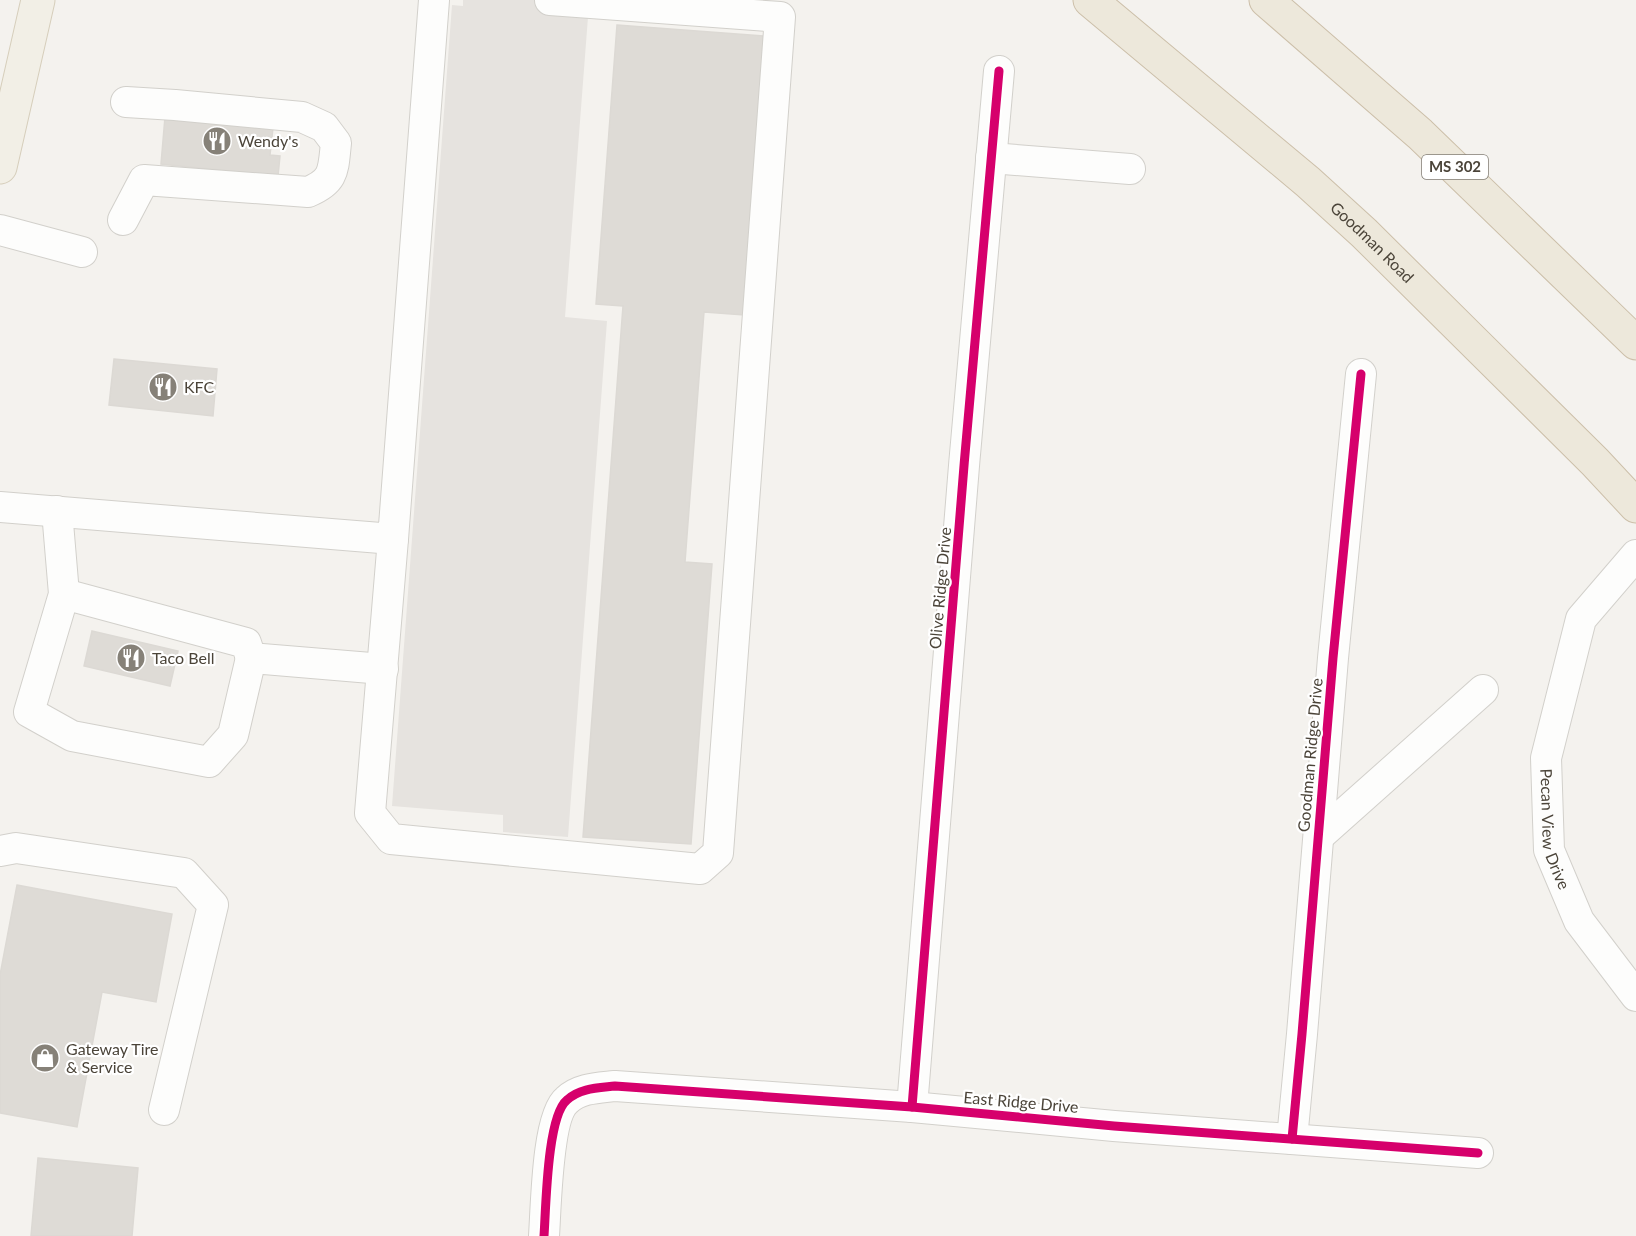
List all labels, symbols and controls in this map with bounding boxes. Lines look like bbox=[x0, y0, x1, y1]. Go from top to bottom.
restaurant icon: Wendy's bbox=[201, 125, 233, 157]
place label: Wendy's bbox=[238, 131, 298, 150]
road number: MS 302 bbox=[1422, 155, 1488, 179]
street label: Goodman Road bbox=[1327, 197, 1418, 286]
restaurant icon: KFC bbox=[147, 371, 179, 403]
place label: KFC bbox=[184, 377, 215, 396]
street label: Olive Ridge Drive bbox=[925, 526, 954, 650]
restaurant icon: Taco Bell bbox=[115, 642, 147, 674]
place label: Taco Bell bbox=[152, 648, 214, 667]
street label: Goodman Ridge Drive bbox=[1293, 677, 1326, 833]
street label: Pecan View Drive bbox=[1537, 768, 1575, 892]
place label: Gateway Tire & Service bbox=[66, 1039, 158, 1076]
shop icon: Gateway Tire & Service bbox=[29, 1042, 61, 1074]
street label: East Ridge Drive bbox=[963, 1087, 1079, 1116]

